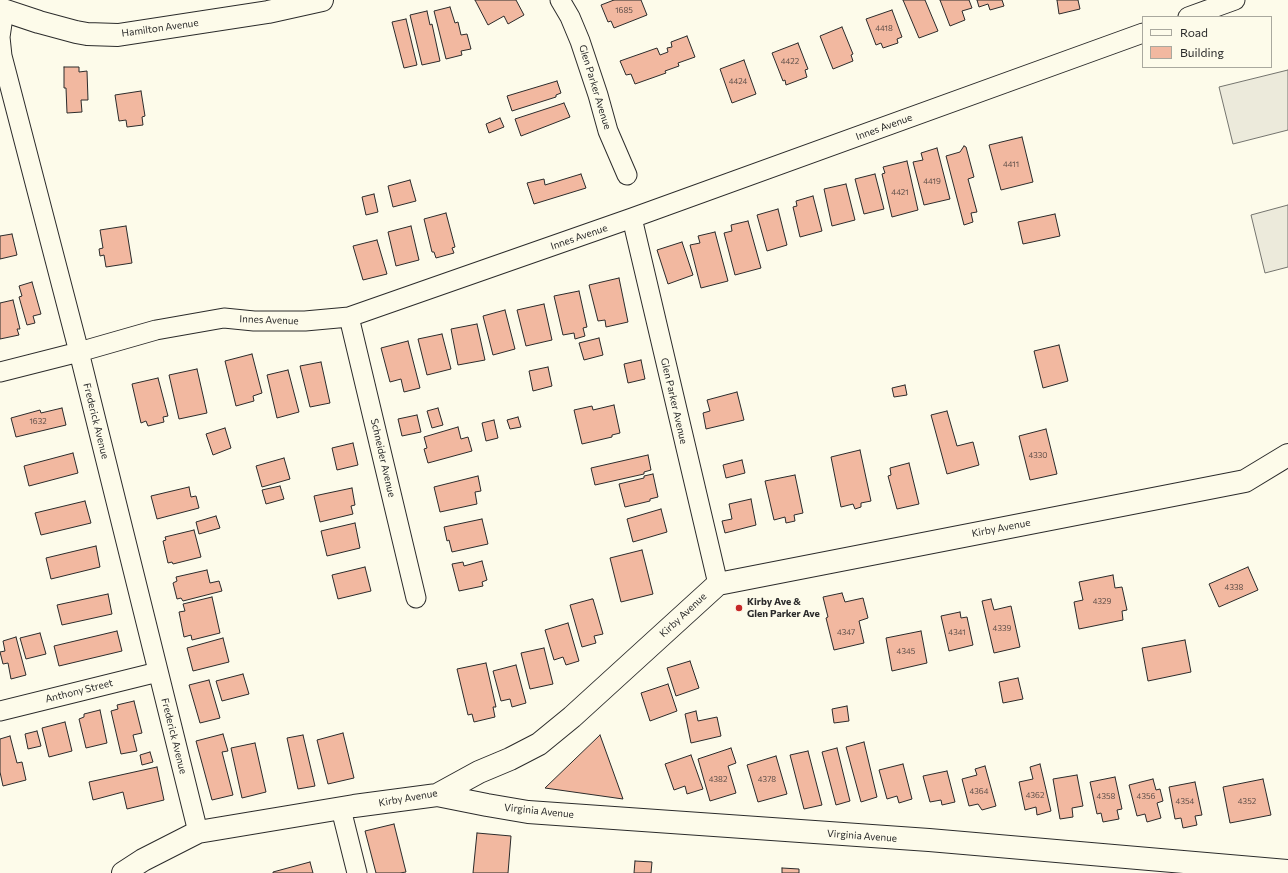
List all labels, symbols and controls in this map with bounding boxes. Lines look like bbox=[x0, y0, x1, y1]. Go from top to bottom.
house number: 1685 bbox=[615, 5, 633, 15]
legend bbox=[1142, 16, 1272, 68]
street label: Hamilton Avenue bbox=[121, 17, 199, 39]
house number: 4418 bbox=[875, 23, 893, 33]
text: Road bbox=[1180, 25, 1208, 39]
street label: Glen Parker Avenue bbox=[576, 43, 614, 131]
text: Building bbox=[1180, 45, 1224, 59]
house number: 4422 bbox=[781, 56, 799, 66]
house number: 4424 bbox=[729, 76, 747, 86]
street label: Innes Avenue bbox=[854, 111, 914, 143]
house number: 4411 bbox=[1003, 159, 1019, 169]
house number: 4419 bbox=[923, 176, 941, 186]
house number: 4421 bbox=[891, 187, 909, 197]
street label: Innes Avenue bbox=[549, 222, 609, 252]
street label: Innes Avenue bbox=[239, 313, 299, 327]
street label: Glen Parker Avenue bbox=[658, 357, 690, 445]
street label: Frederick Avenue bbox=[81, 382, 111, 460]
house number: 1632 bbox=[29, 416, 47, 426]
street label: Schneider Avenue bbox=[368, 417, 398, 499]
house number: 4330 bbox=[1028, 450, 1048, 460]
street label: Kirby Avenue bbox=[971, 516, 1031, 540]
house number: 4338 bbox=[1225, 582, 1243, 592]
street label: Kirby Avenue bbox=[657, 590, 709, 640]
place label: Kirby Ave & Glen Parker Ave bbox=[747, 596, 820, 620]
house number: 4329 bbox=[1093, 596, 1111, 606]
marker: Kirby Ave & Glen Parker Ave bbox=[734, 603, 744, 613]
house number: 4339 bbox=[993, 623, 1011, 633]
house number: 4347 bbox=[837, 627, 855, 637]
house number: 4341 bbox=[948, 627, 966, 637]
house number: 4345 bbox=[897, 646, 915, 656]
street label: Anthony Street bbox=[44, 677, 114, 705]
street label: Frederick Avenue bbox=[159, 697, 189, 775]
house number: 4382 bbox=[709, 774, 727, 784]
house number: 4378 bbox=[758, 774, 776, 784]
house number: 4364 bbox=[969, 786, 989, 796]
street label: Kirby Avenue bbox=[378, 787, 438, 809]
house number: 4362 bbox=[1026, 790, 1044, 800]
house number: 4358 bbox=[1097, 791, 1115, 801]
house number: 4356 bbox=[1137, 791, 1155, 801]
house number: 4354 bbox=[1176, 796, 1194, 806]
house number: 4352 bbox=[1238, 796, 1256, 806]
street label: Virginia Avenue bbox=[503, 801, 575, 821]
street label: Virginia Avenue bbox=[827, 828, 897, 844]

